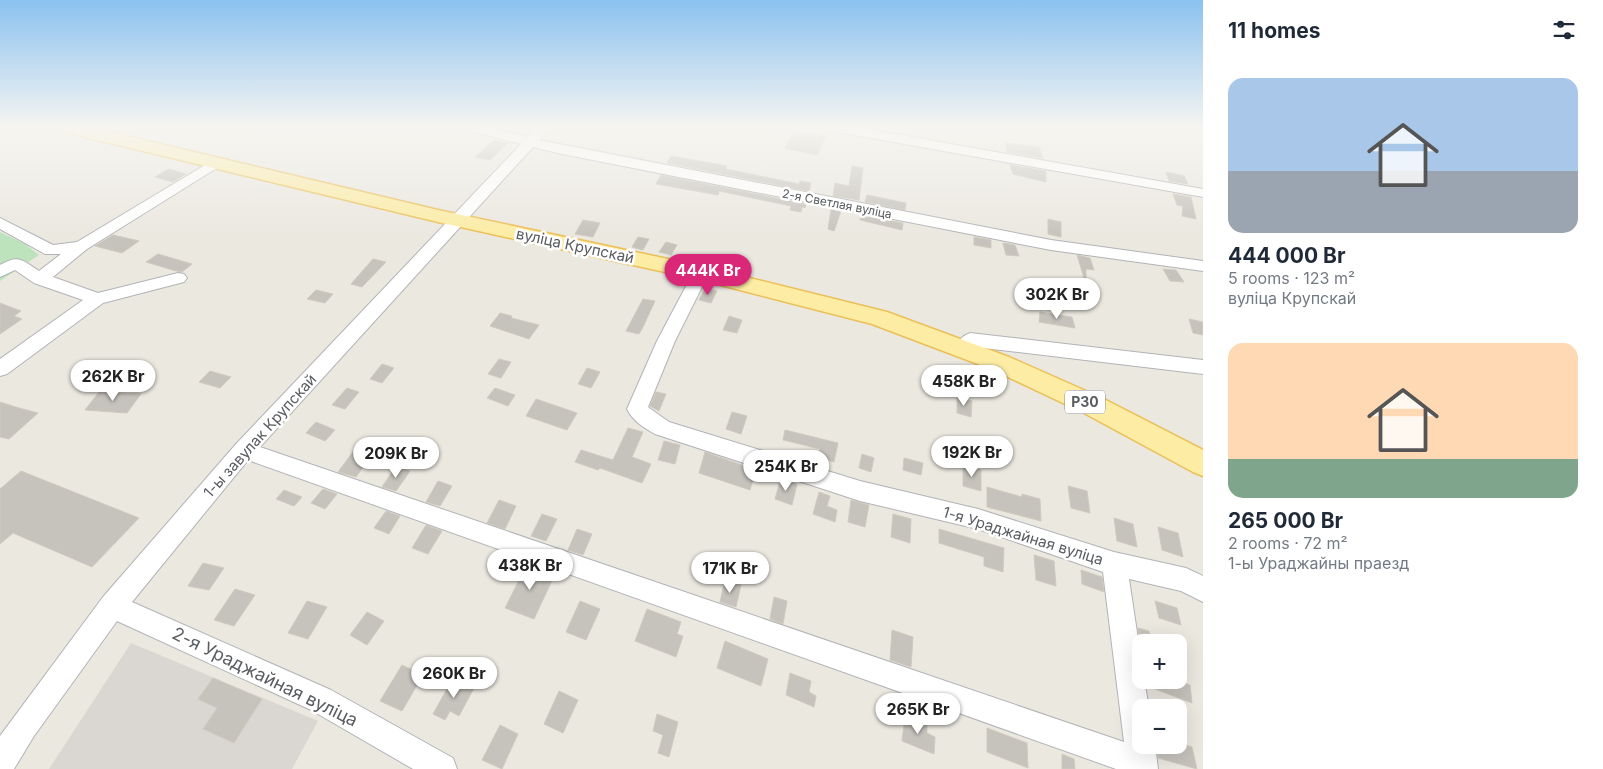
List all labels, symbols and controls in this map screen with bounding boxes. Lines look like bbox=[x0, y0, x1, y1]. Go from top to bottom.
icon: filters bbox=[1550, 16, 1578, 44]
text: 11 homes bbox=[1228, 18, 1320, 43]
icon: home bbox=[1358, 110, 1448, 200]
street label: 2-я Светлая вуліца bbox=[781, 186, 893, 221]
street label: вуліца Крупскай bbox=[514, 224, 636, 267]
text: 444 000 Br bbox=[1228, 243, 1345, 268]
pin: 444K Br bbox=[662, 254, 754, 296]
text: 444K Br bbox=[676, 260, 740, 280]
text: 5 rooms · 123 m² bbox=[1228, 268, 1355, 288]
pin: 302K Br bbox=[1011, 278, 1103, 320]
text: 302K Br bbox=[1025, 284, 1089, 304]
text: вуліца Крупскай bbox=[1228, 288, 1356, 308]
pin: 262K Br bbox=[67, 360, 159, 402]
pin: 458K Br bbox=[918, 364, 1010, 407]
text: 262K Br bbox=[82, 366, 144, 386]
street label: 1-ы завулак Крупскай bbox=[199, 370, 320, 501]
text: 458K Br bbox=[932, 371, 996, 391]
icon: home bbox=[1358, 375, 1448, 465]
road number: Р30 bbox=[1065, 391, 1105, 414]
pin: 209K Br bbox=[350, 436, 442, 479]
pin: 192K Br bbox=[926, 436, 1018, 478]
text: 192K Br bbox=[942, 442, 1002, 462]
text: 209K Br bbox=[364, 443, 428, 463]
pin: 254K Br bbox=[740, 450, 832, 492]
text: 254K Br bbox=[754, 456, 818, 476]
street label: 1-я Ураджайная вуліца bbox=[941, 502, 1106, 569]
text: 265 000 Br bbox=[1228, 508, 1343, 533]
text: 2 rooms · 72 m² bbox=[1228, 533, 1348, 553]
pin: 438K Br bbox=[484, 548, 576, 591]
pin: 171K Br bbox=[684, 552, 776, 594]
text: 1-ы Ураджайны праезд bbox=[1228, 553, 1409, 573]
text: 438K Br bbox=[498, 555, 562, 575]
text: 171K Br bbox=[702, 558, 758, 578]
street label: 2-я Ураджайная вуліца bbox=[169, 622, 361, 731]
map controls bbox=[1132, 634, 1187, 754]
button: + bbox=[1132, 634, 1187, 689]
pin: 260K Br bbox=[408, 656, 500, 699]
text: 260K Br bbox=[422, 663, 486, 683]
pin: 265K Br bbox=[872, 692, 964, 735]
text: 265K Br bbox=[886, 699, 950, 719]
button: − bbox=[1132, 699, 1187, 754]

